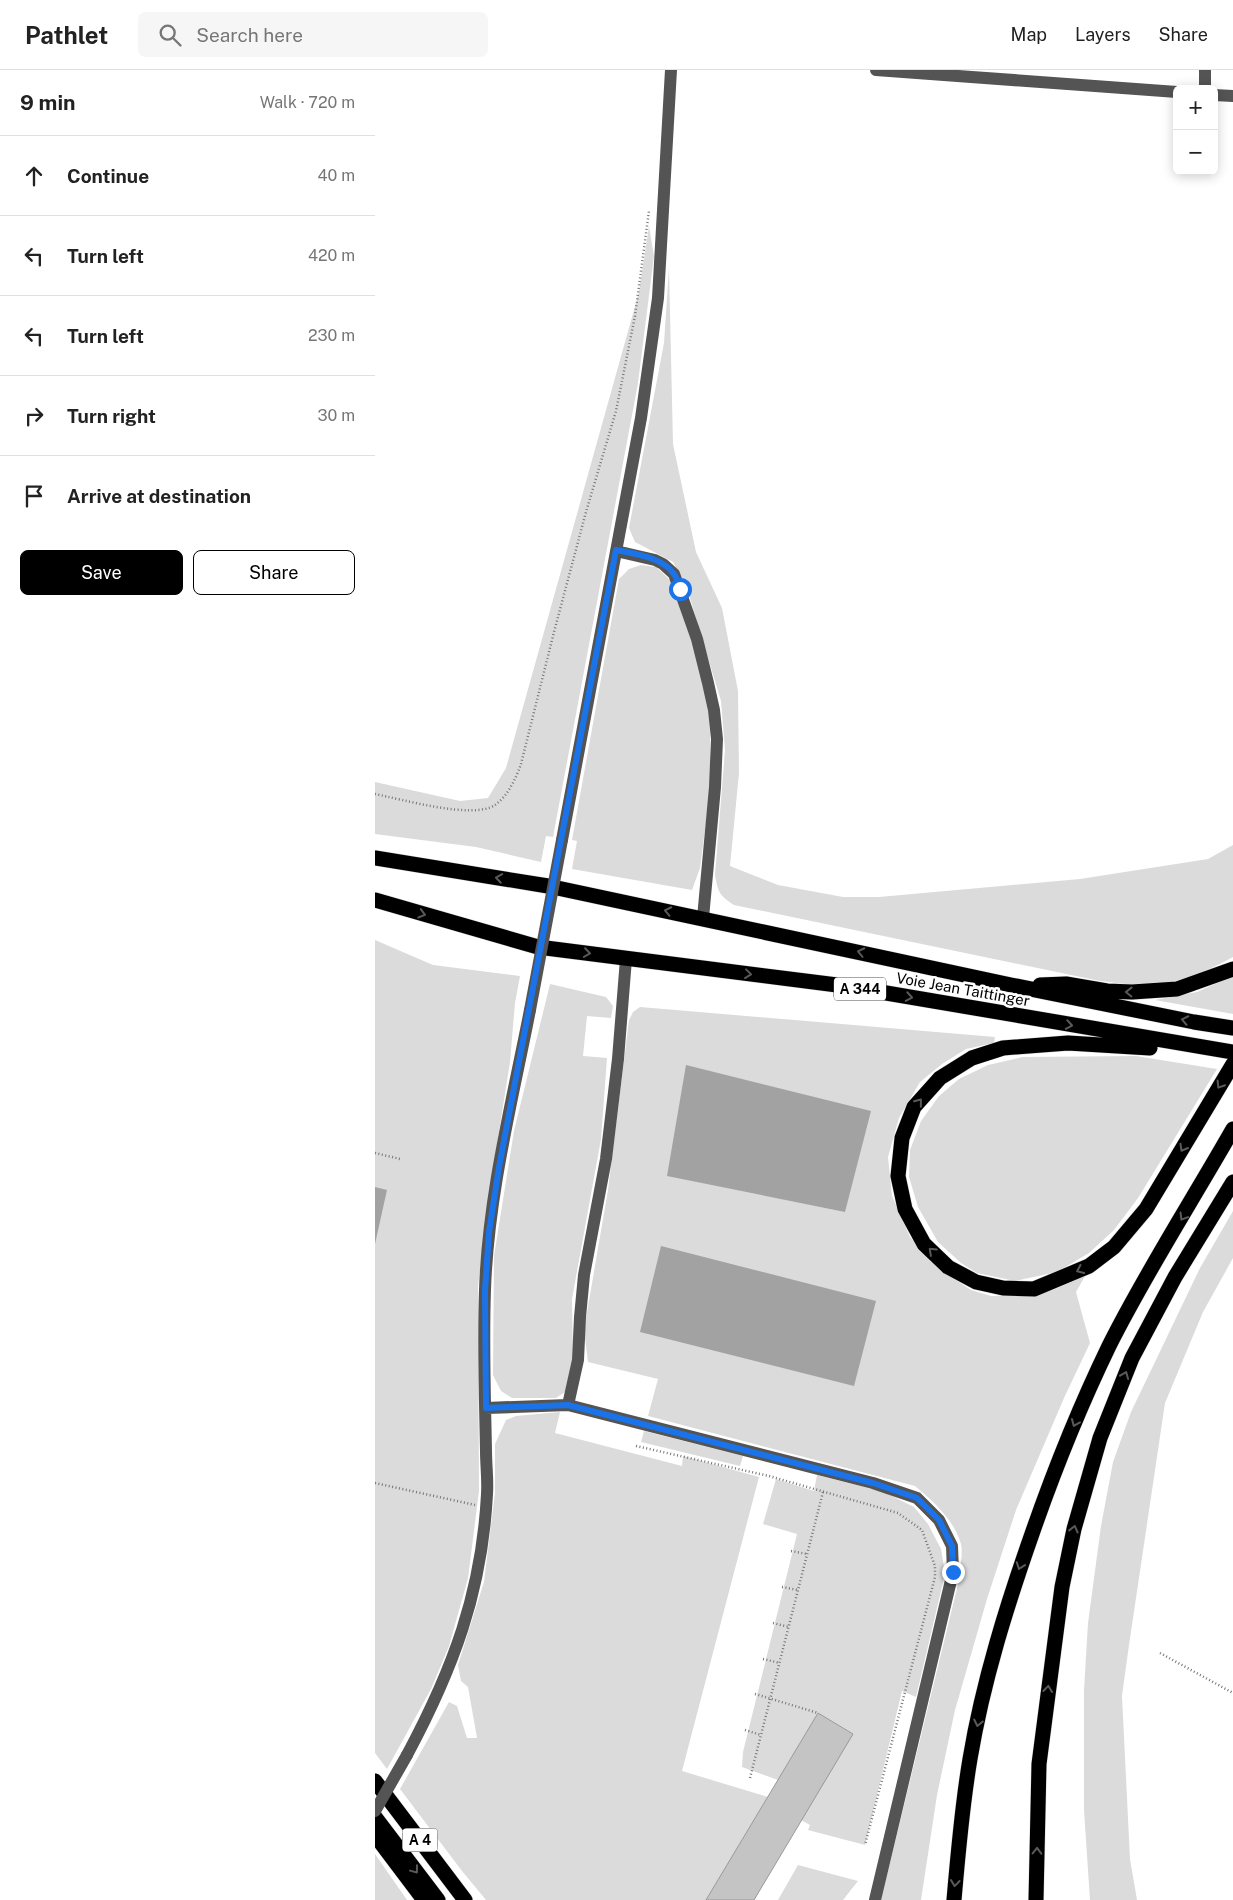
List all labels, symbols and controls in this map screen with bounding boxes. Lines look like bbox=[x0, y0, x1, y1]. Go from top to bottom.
search box bbox=[138, 12, 488, 57]
text: Pathlet bbox=[25, 21, 108, 49]
icon: search bbox=[156, 21, 184, 49]
text: Search here bbox=[196, 24, 303, 46]
text: Map bbox=[1011, 24, 1047, 45]
text: Layers bbox=[1075, 24, 1131, 45]
text: Share bbox=[1159, 24, 1208, 45]
map controls bbox=[1173, 85, 1218, 175]
button: + bbox=[1173, 85, 1218, 130]
text: 9 min bbox=[20, 90, 76, 115]
text: Walk · 720 m bbox=[260, 93, 355, 112]
button: − bbox=[1173, 130, 1218, 175]
icon: ahead bbox=[20, 162, 48, 190]
text: Continue bbox=[67, 165, 149, 187]
text: 40 m bbox=[317, 166, 355, 185]
icon: left bbox=[20, 242, 48, 270]
text: Turn left bbox=[67, 245, 144, 267]
text: 420 m bbox=[308, 246, 355, 265]
icon: left bbox=[20, 322, 48, 350]
text: Turn left bbox=[67, 325, 144, 347]
text: 230 m bbox=[308, 326, 355, 345]
icon: right bbox=[20, 402, 48, 430]
text: Turn right bbox=[67, 405, 156, 427]
text: 30 m bbox=[318, 406, 355, 425]
icon: arrive bbox=[20, 482, 48, 510]
text: Arrive at destination bbox=[67, 485, 251, 507]
button: Save bbox=[20, 550, 183, 595]
button: Share bbox=[193, 550, 355, 595]
route start bbox=[669, 578, 692, 601]
one-way arrow bbox=[495, 873, 504, 883]
one-way arrow bbox=[663, 906, 672, 917]
one-way arrow bbox=[417, 908, 425, 918]
one-way arrow bbox=[583, 947, 591, 958]
one-way arrow bbox=[856, 948, 865, 958]
one-way arrow bbox=[744, 968, 752, 979]
street label: Voie Jean Taittinger bbox=[895, 969, 1031, 1009]
road number: A 344 bbox=[834, 978, 886, 1001]
one-way arrow bbox=[1124, 987, 1132, 997]
one-way arrow bbox=[904, 992, 913, 1002]
one-way arrow bbox=[1180, 1016, 1189, 1026]
one-way arrow bbox=[1064, 1019, 1073, 1029]
one-way arrow bbox=[1217, 1080, 1226, 1089]
one-way arrow bbox=[913, 1099, 922, 1108]
one-way arrow bbox=[1179, 1143, 1189, 1152]
one-way arrow bbox=[1179, 1211, 1189, 1220]
one-way arrow bbox=[928, 1248, 937, 1257]
one-way arrow bbox=[1076, 1264, 1085, 1275]
one-way arrow bbox=[1119, 1371, 1129, 1380]
one-way arrow bbox=[1071, 1418, 1081, 1426]
one-way arrow bbox=[1068, 1525, 1079, 1534]
route end bbox=[942, 1561, 965, 1584]
one-way arrow bbox=[1016, 1561, 1026, 1570]
one-way arrow bbox=[1042, 1685, 1053, 1693]
one-way arrow bbox=[973, 1718, 984, 1727]
road number: A 4 bbox=[403, 1828, 437, 1852]
one-way arrow bbox=[1032, 1847, 1042, 1855]
one-way arrow bbox=[409, 1864, 418, 1874]
one-way arrow bbox=[950, 1880, 961, 1888]

